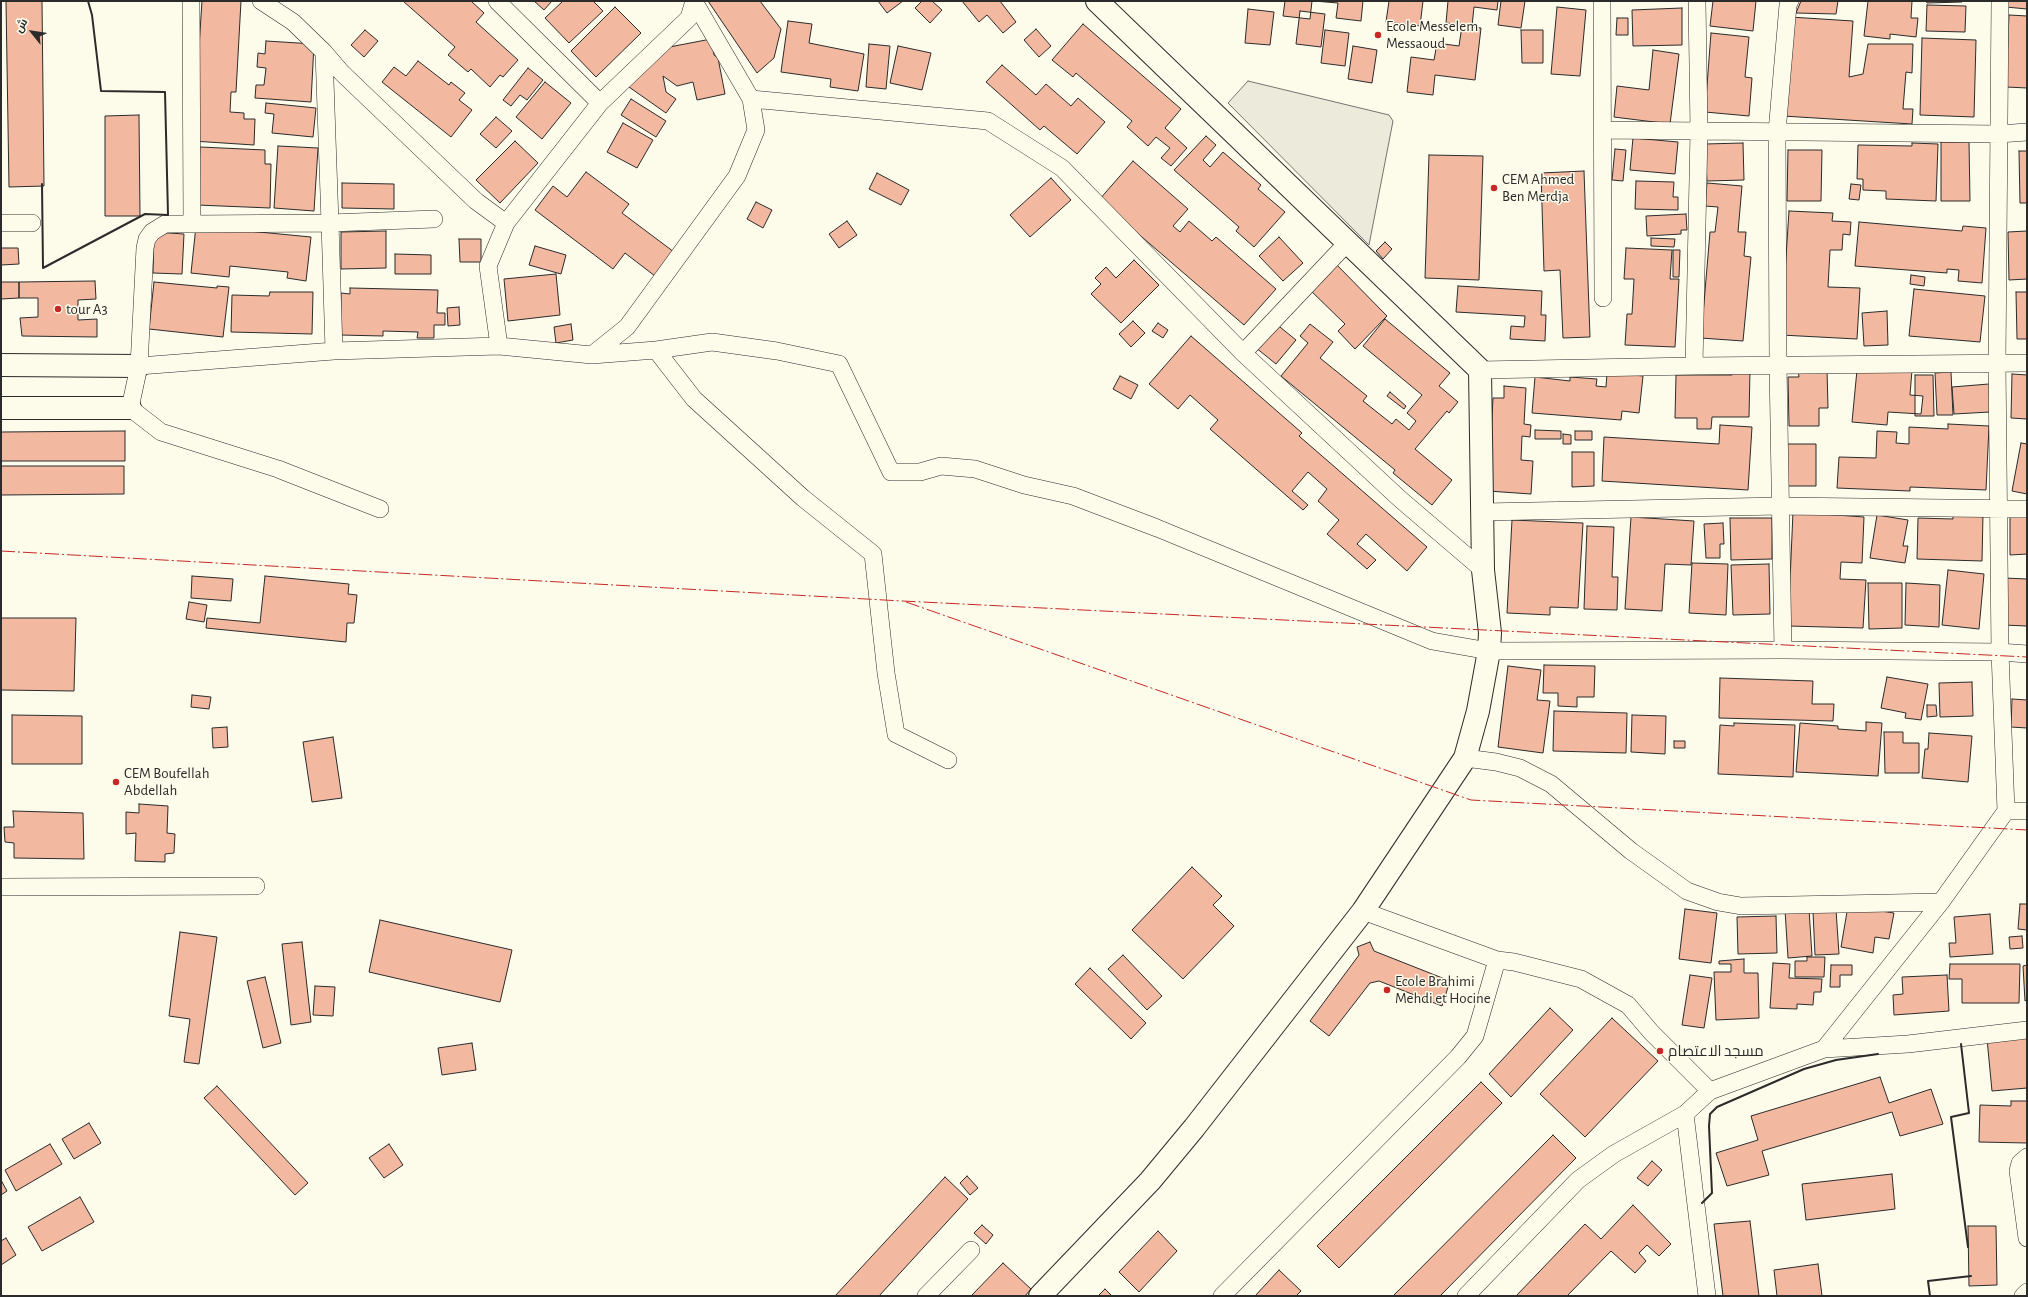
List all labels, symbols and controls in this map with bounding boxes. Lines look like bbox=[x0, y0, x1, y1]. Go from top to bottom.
north arrow bbox=[12, 12, 52, 52]
text: ش bbox=[13, 17, 29, 35]
place label: Ecole Messelem Messaoud bbox=[1386, 17, 1478, 52]
marker: Ecole Messelem Messaoud bbox=[1373, 30, 1383, 40]
place label: CEM Ahmed Ben Merdja bbox=[1502, 170, 1574, 205]
marker: CEM Ahmed Ben Merdja bbox=[1489, 183, 1499, 193]
place label: tour A3 bbox=[66, 300, 108, 318]
marker: tour A3 bbox=[53, 304, 63, 314]
place label: CEM Boufellah Abdellah bbox=[124, 764, 209, 799]
marker: CEM Boufellah Abdellah bbox=[111, 777, 121, 787]
place label: Ecole Brahimi Mehdi et Hocine bbox=[1395, 972, 1491, 1007]
marker: Ecole Brahimi Mehdi et Hocine bbox=[1382, 985, 1392, 995]
place label: مسجد الاعتصام bbox=[1668, 1042, 1764, 1060]
marker: مسجد الاعتصام bbox=[1655, 1046, 1665, 1056]

